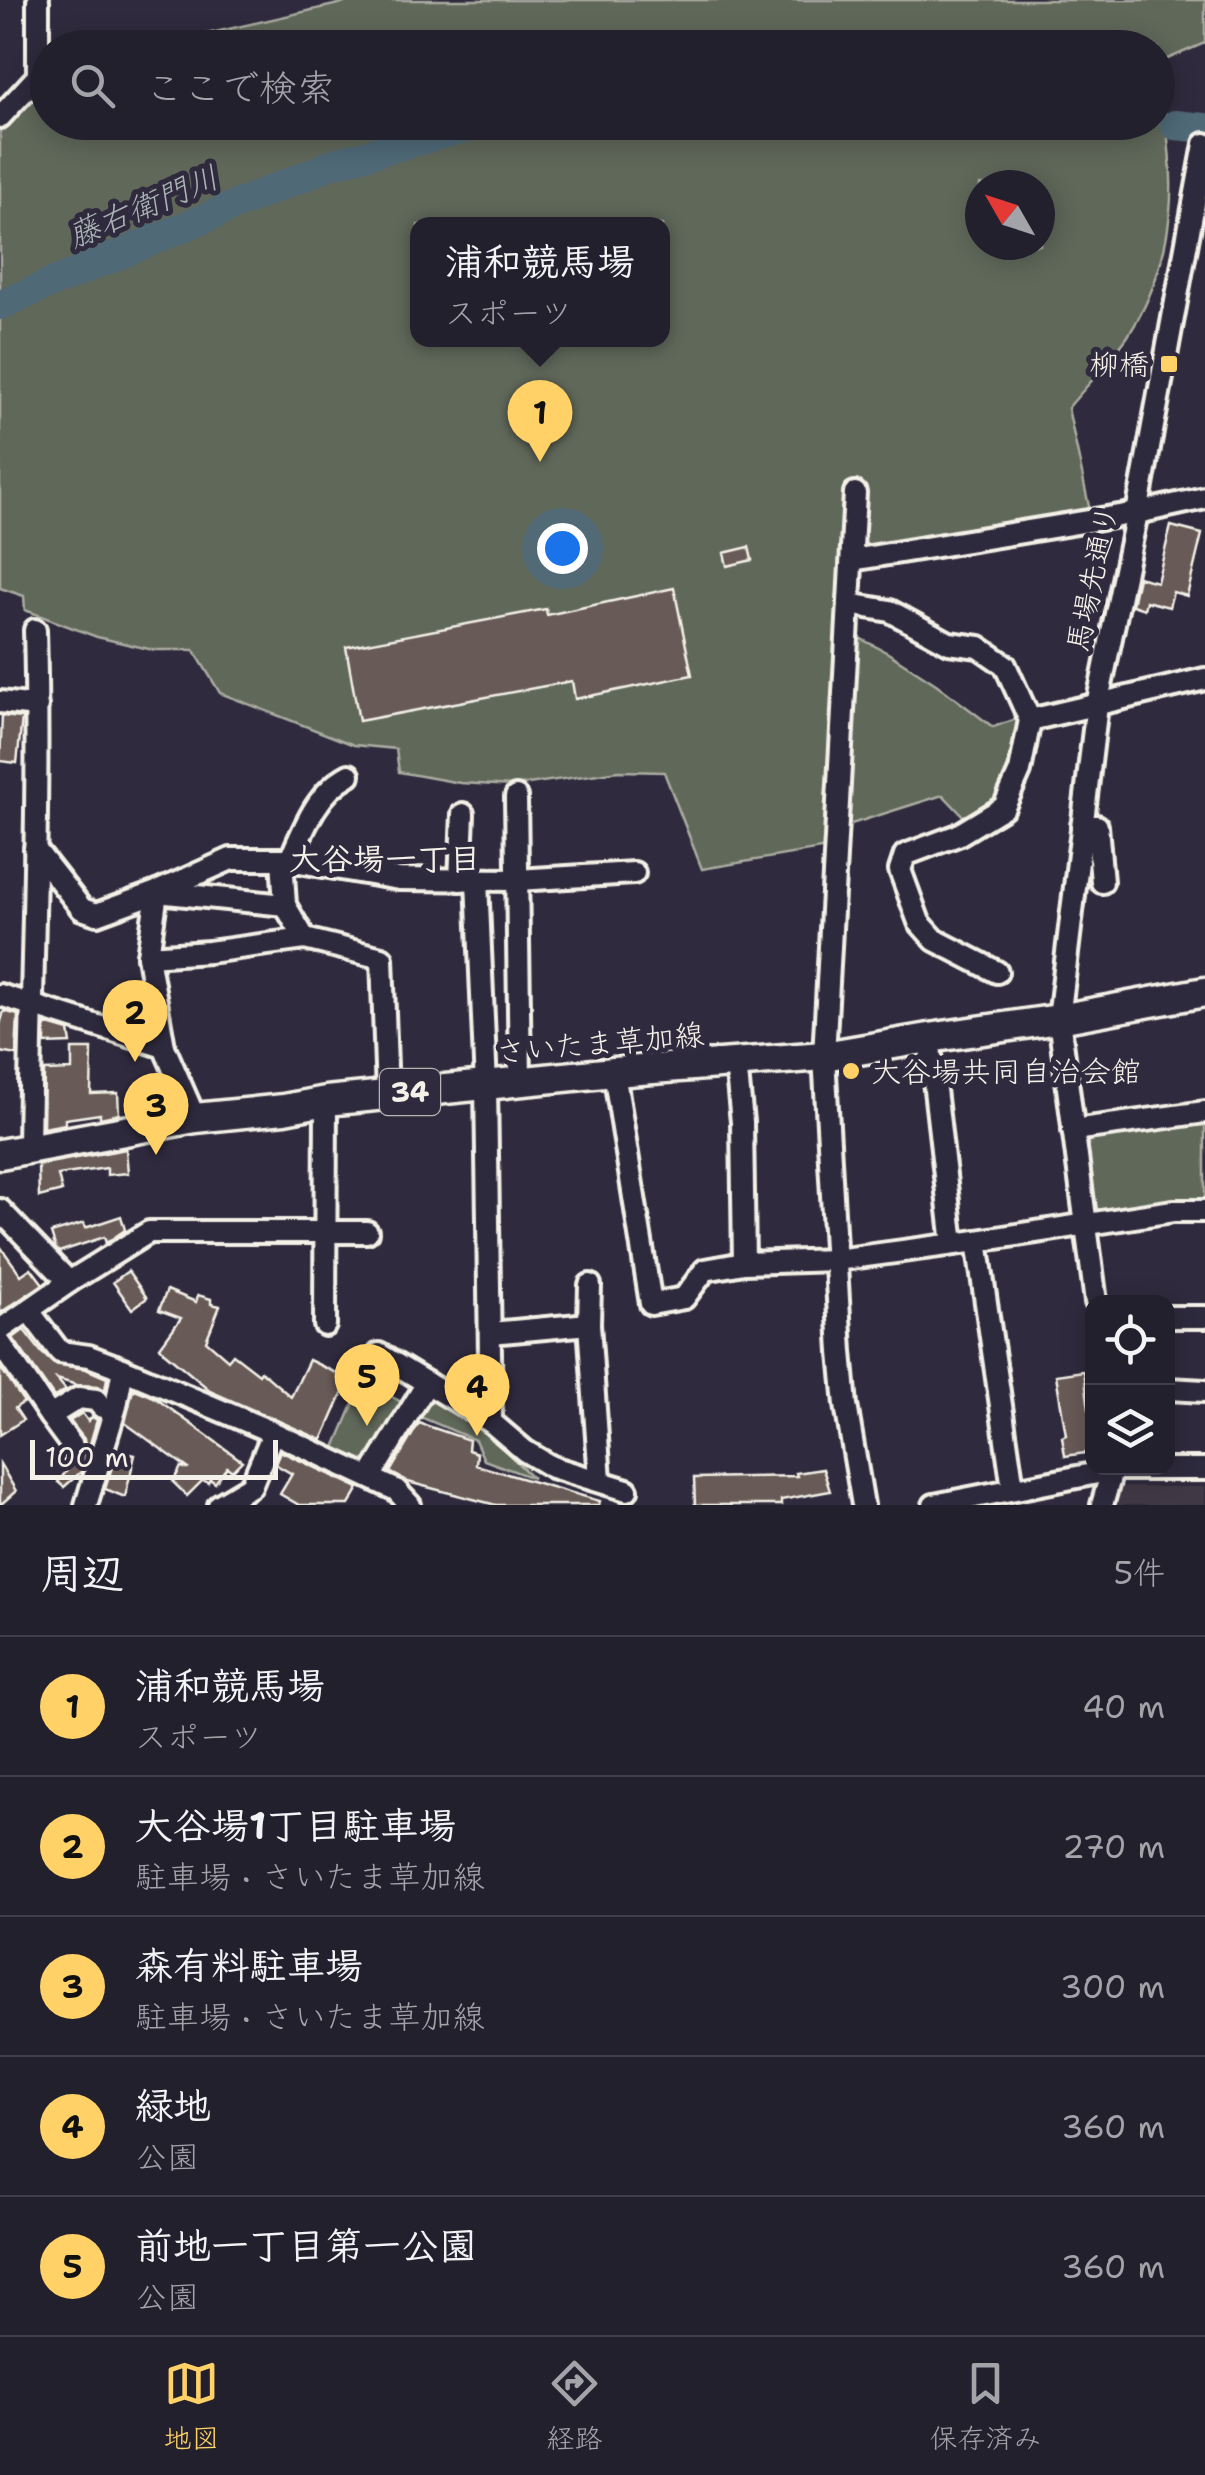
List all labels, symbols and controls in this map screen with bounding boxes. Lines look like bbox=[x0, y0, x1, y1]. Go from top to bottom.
search box bbox=[30, 30, 1175, 140]
icon: search bbox=[65, 58, 120, 113]
text: ここで検索 bbox=[145, 62, 335, 113]
water label: 藤右衛門川 bbox=[61, 155, 225, 257]
north arrow bbox=[965, 170, 1055, 260]
popup bbox=[410, 217, 670, 347]
text: 浦和競馬場 bbox=[445, 236, 635, 287]
text: スポーツ bbox=[445, 291, 572, 334]
place label: 柳橋 bbox=[1089, 344, 1149, 385]
marker: 柳橋 bbox=[1158, 353, 1180, 375]
pin: 1 bbox=[508, 380, 572, 462]
street label: 馬場先通り bbox=[1056, 500, 1128, 656]
your location bbox=[537, 523, 588, 574]
district label: 大谷場一丁目 bbox=[289, 837, 481, 880]
pin: 2 bbox=[102, 980, 168, 1062]
street label: さいたま草加線 bbox=[494, 1013, 706, 1073]
place label: 大谷場共同自治会館 bbox=[871, 1051, 1141, 1092]
marker: 大谷場共同自治会館 bbox=[840, 1060, 862, 1082]
road number: 34 bbox=[380, 1069, 440, 1115]
pin: 3 bbox=[124, 1072, 188, 1155]
map controls bbox=[1085, 1295, 1175, 1475]
button: locate bbox=[1085, 1295, 1175, 1385]
pin: 5 bbox=[334, 1344, 400, 1426]
pin: 4 bbox=[444, 1354, 510, 1436]
button: layers bbox=[1085, 1385, 1175, 1475]
scale bar bbox=[30, 1435, 278, 1480]
text: 100 m bbox=[45, 1438, 129, 1476]
text: 周辺 bbox=[40, 1545, 124, 1601]
text: 5件 bbox=[1113, 1551, 1165, 1594]
text: 浦和競馬場 bbox=[135, 1660, 325, 1711]
text: 1 bbox=[65, 1685, 80, 1728]
text: 40 m bbox=[1082, 1685, 1165, 1728]
text: スポーツ bbox=[135, 1715, 262, 1758]
text: 大谷場1丁目駐車場 bbox=[135, 1800, 456, 1851]
text: 2 bbox=[61, 1825, 84, 1868]
text: 270 m bbox=[1062, 1825, 1165, 1868]
text: 駐車場 · さいたま草加線 bbox=[135, 1855, 485, 1898]
text: 森有料駐車場 bbox=[135, 1940, 363, 1991]
text: 3 bbox=[61, 1965, 84, 2008]
text: 300 m bbox=[1060, 1965, 1165, 2008]
text: 駐車場 · さいたま草加線 bbox=[135, 1995, 485, 2038]
text: 緑地 bbox=[135, 2080, 211, 2131]
text: 4 bbox=[61, 2105, 84, 2148]
text: 360 m bbox=[1061, 2105, 1165, 2148]
text: 公園 bbox=[135, 2135, 199, 2178]
text: 前地一丁目第一公園 bbox=[135, 2220, 477, 2271]
text: 5 bbox=[62, 2245, 83, 2288]
text: 360 m bbox=[1061, 2245, 1165, 2288]
text: 公園 bbox=[135, 2275, 199, 2318]
tab: 地図 bbox=[163, 2356, 220, 2457]
tab: 経路 bbox=[546, 2356, 603, 2457]
tab: 保存済み bbox=[929, 2356, 1042, 2457]

